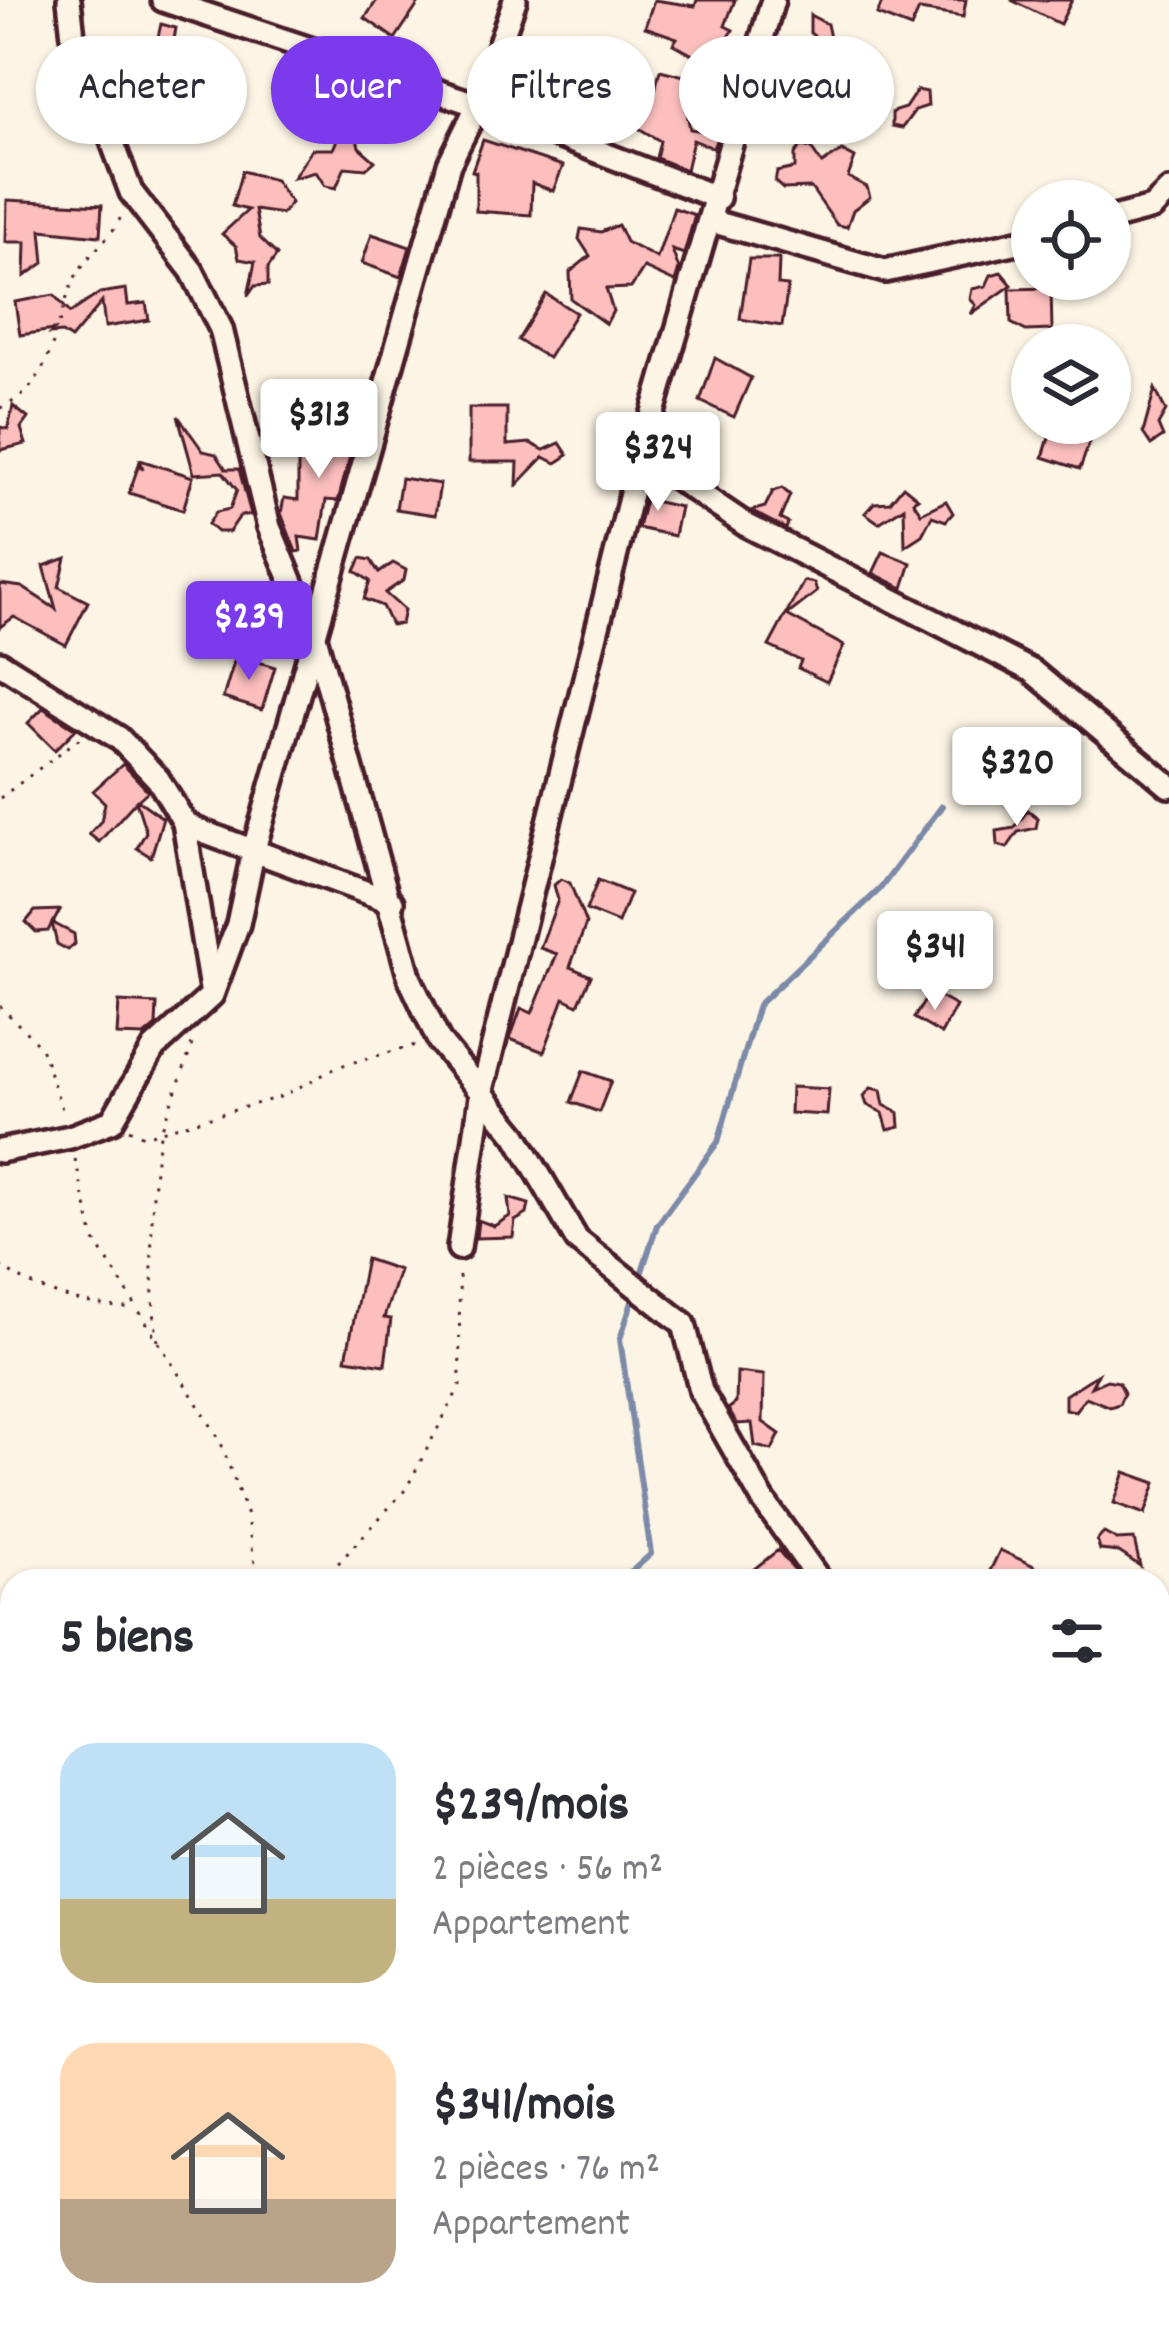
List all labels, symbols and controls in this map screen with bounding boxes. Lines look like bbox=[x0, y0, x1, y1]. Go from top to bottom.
chip: Acheter bbox=[36, 36, 247, 144]
chip: Louer bbox=[271, 36, 443, 144]
chip: Filtres bbox=[467, 36, 655, 144]
chip: Nouveau bbox=[679, 36, 894, 144]
map controls bbox=[1011, 180, 1131, 444]
button: locate bbox=[1011, 180, 1131, 300]
button: layers bbox=[1011, 324, 1131, 444]
pin: $313 bbox=[248, 379, 390, 481]
text: $313 bbox=[288, 390, 350, 445]
pin: $324 bbox=[587, 412, 729, 514]
text: $324 bbox=[623, 423, 693, 478]
pin: $239 bbox=[178, 581, 320, 683]
text: $239 bbox=[213, 592, 285, 647]
pin: $320 bbox=[946, 727, 1088, 829]
text: $320 bbox=[979, 738, 1055, 793]
pin: $341 bbox=[864, 911, 1006, 1013]
text: $341 bbox=[904, 922, 966, 977]
text: 5 biens bbox=[60, 1605, 194, 1677]
icon: filters bbox=[1044, 1608, 1110, 1674]
text: $239/mois bbox=[432, 1772, 629, 1844]
icon: home bbox=[156, 1791, 300, 1935]
text: 2 pièces · 56 m² bbox=[432, 1844, 663, 1899]
text: Appartement bbox=[432, 1899, 630, 1954]
text: $341/mois bbox=[432, 2072, 616, 2144]
icon: home bbox=[156, 2091, 300, 2235]
text: 2 pièces · 76 m² bbox=[432, 2144, 660, 2199]
text: Appartement bbox=[432, 2199, 630, 2254]

